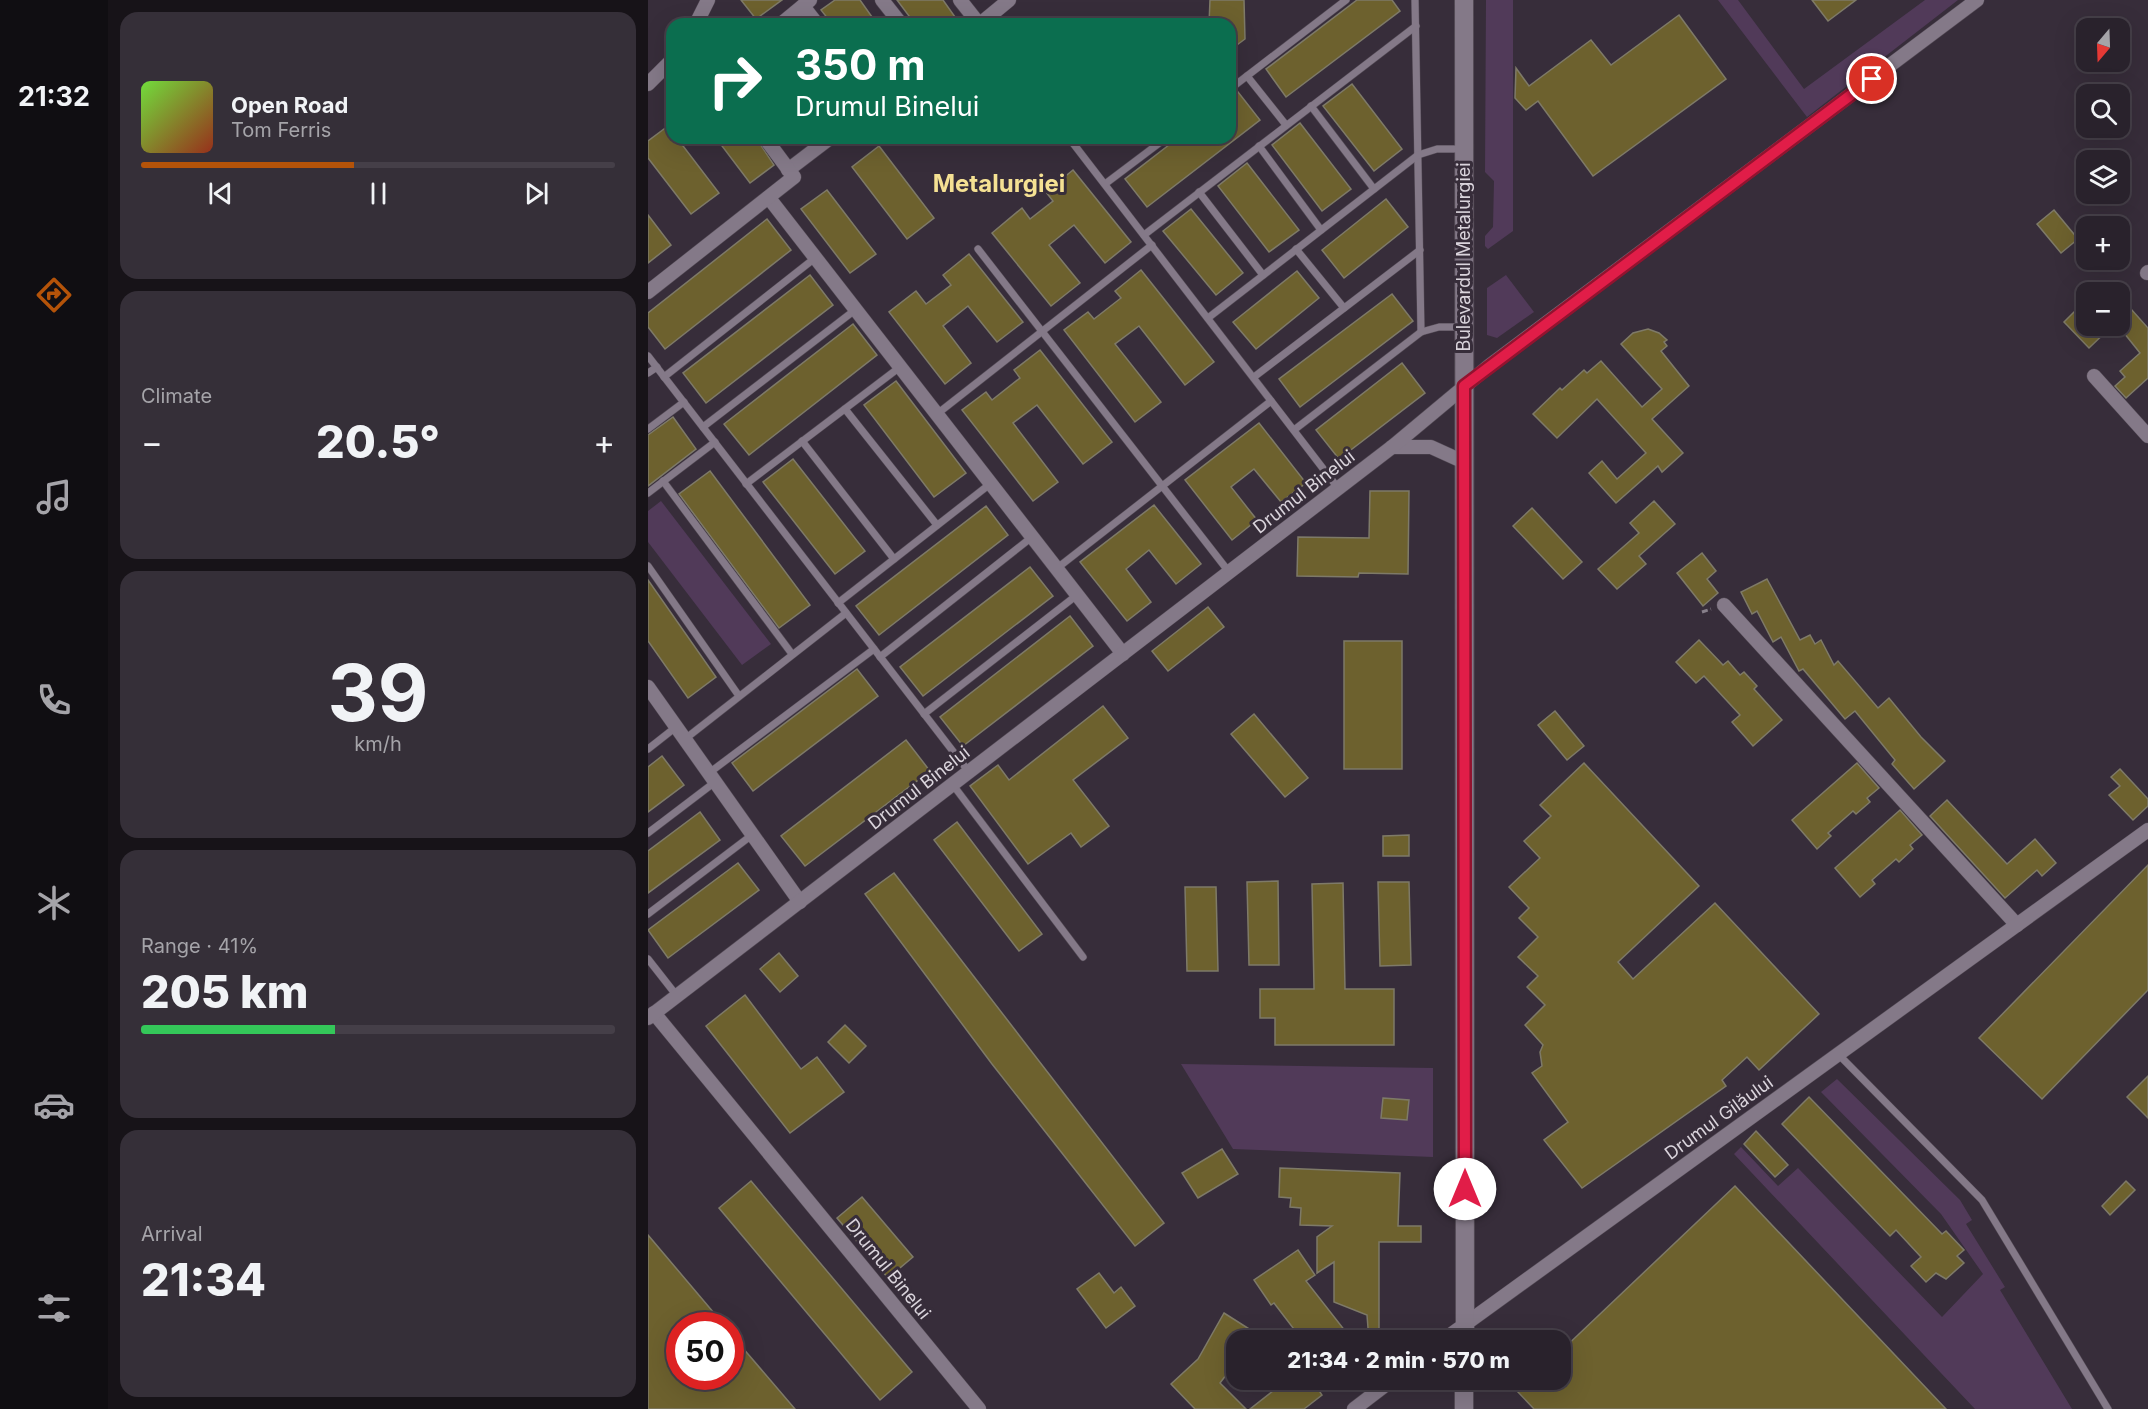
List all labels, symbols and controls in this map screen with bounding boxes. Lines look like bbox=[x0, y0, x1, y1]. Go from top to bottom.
north arrow bbox=[2076, 18, 2130, 72]
map controls bbox=[2076, 18, 2130, 336]
text: 350 m bbox=[795, 39, 926, 90]
icon: right bbox=[696, 42, 774, 120]
pin bbox=[1846, 53, 1897, 104]
icon: arrive bbox=[1855, 62, 1888, 95]
text: 21:32 bbox=[18, 80, 90, 113]
button: search bbox=[2076, 84, 2130, 138]
text: Drumul Binelui bbox=[795, 90, 979, 123]
text: Open Road bbox=[231, 92, 348, 118]
text: Tom Ferris bbox=[231, 118, 331, 142]
button: layers bbox=[2076, 150, 2130, 204]
street label: Bulevardul Metalurgiei bbox=[1453, 162, 1474, 352]
district label: Metalurgiei bbox=[933, 169, 1065, 198]
icon: previous bbox=[204, 177, 237, 210]
icon: pause bbox=[362, 177, 395, 210]
icon: next bbox=[520, 177, 553, 210]
button: + bbox=[2076, 216, 2130, 270]
icon: directions bbox=[33, 274, 75, 316]
button: − bbox=[2076, 282, 2130, 336]
text: Climate bbox=[141, 384, 212, 408]
text: 20.5° bbox=[316, 414, 440, 469]
text: − bbox=[141, 422, 163, 462]
text: + bbox=[593, 422, 615, 462]
street label: Drumul Binelui bbox=[1249, 446, 1359, 538]
icon: music bbox=[33, 476, 75, 518]
text: 39 bbox=[327, 645, 429, 740]
icon: phone bbox=[33, 679, 75, 721]
text: km/h bbox=[354, 732, 402, 756]
street label: Drumul Binelui bbox=[864, 742, 974, 834]
icon: climate bbox=[33, 882, 75, 924]
text: Range · 41% bbox=[141, 934, 258, 958]
text: 205 km bbox=[141, 964, 308, 1019]
street label: Drumul Gilăului bbox=[1661, 1071, 1777, 1164]
icon: car bbox=[33, 1084, 75, 1126]
position arrow bbox=[1433, 1157, 1497, 1221]
street label: Drumul Binelui bbox=[842, 1214, 935, 1323]
text: Arrival bbox=[141, 1222, 203, 1246]
text: 21:34 bbox=[141, 1252, 266, 1307]
icon: filters bbox=[33, 1287, 75, 1329]
speed limit sign: 50 bbox=[666, 1312, 744, 1390]
text: 21:34 · 2 min · 570 m bbox=[1287, 1347, 1510, 1373]

